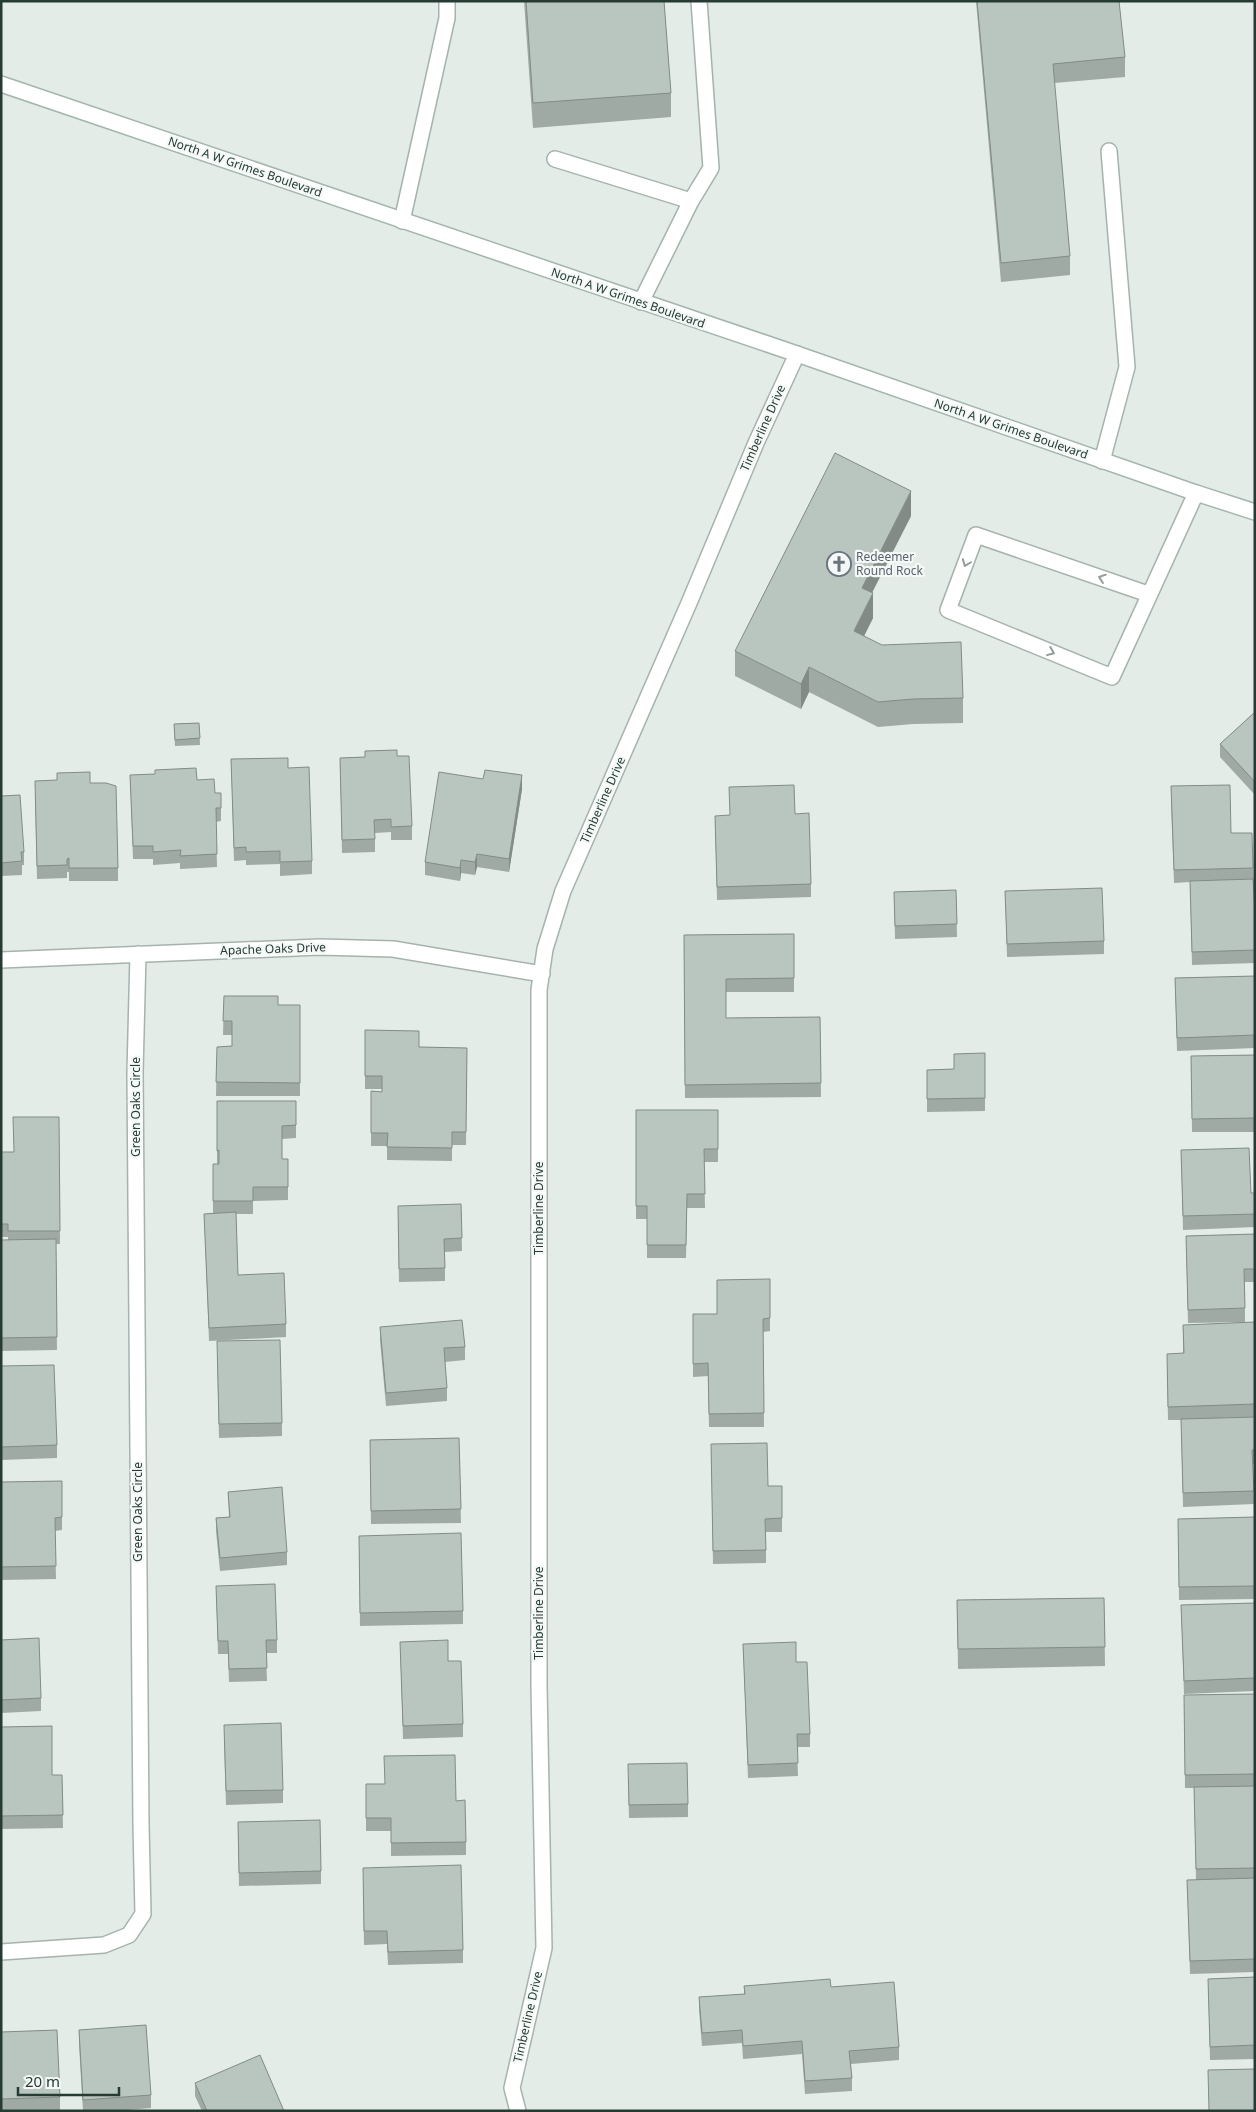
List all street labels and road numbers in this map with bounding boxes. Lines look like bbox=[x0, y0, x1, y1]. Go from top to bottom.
street label: North A W Grimes Boulevard bbox=[166, 132, 324, 201]
street label: North A W Grimes Boulevard bbox=[549, 263, 707, 332]
street label: Timberline Drive bbox=[736, 382, 789, 474]
street label: North A W Grimes Boulevard bbox=[932, 394, 1090, 463]
street label: Timberline Drive bbox=[576, 754, 629, 846]
street label: Apache Oaks Drive bbox=[220, 938, 326, 959]
street label: Green Oaks Circle bbox=[127, 1057, 144, 1157]
street label: Timberline Drive bbox=[530, 1161, 547, 1255]
street label: Green Oaks Circle bbox=[129, 1462, 146, 1562]
street label: Timberline Drive bbox=[530, 1566, 547, 1660]
street label: Timberline Drive bbox=[509, 1969, 546, 2064]

